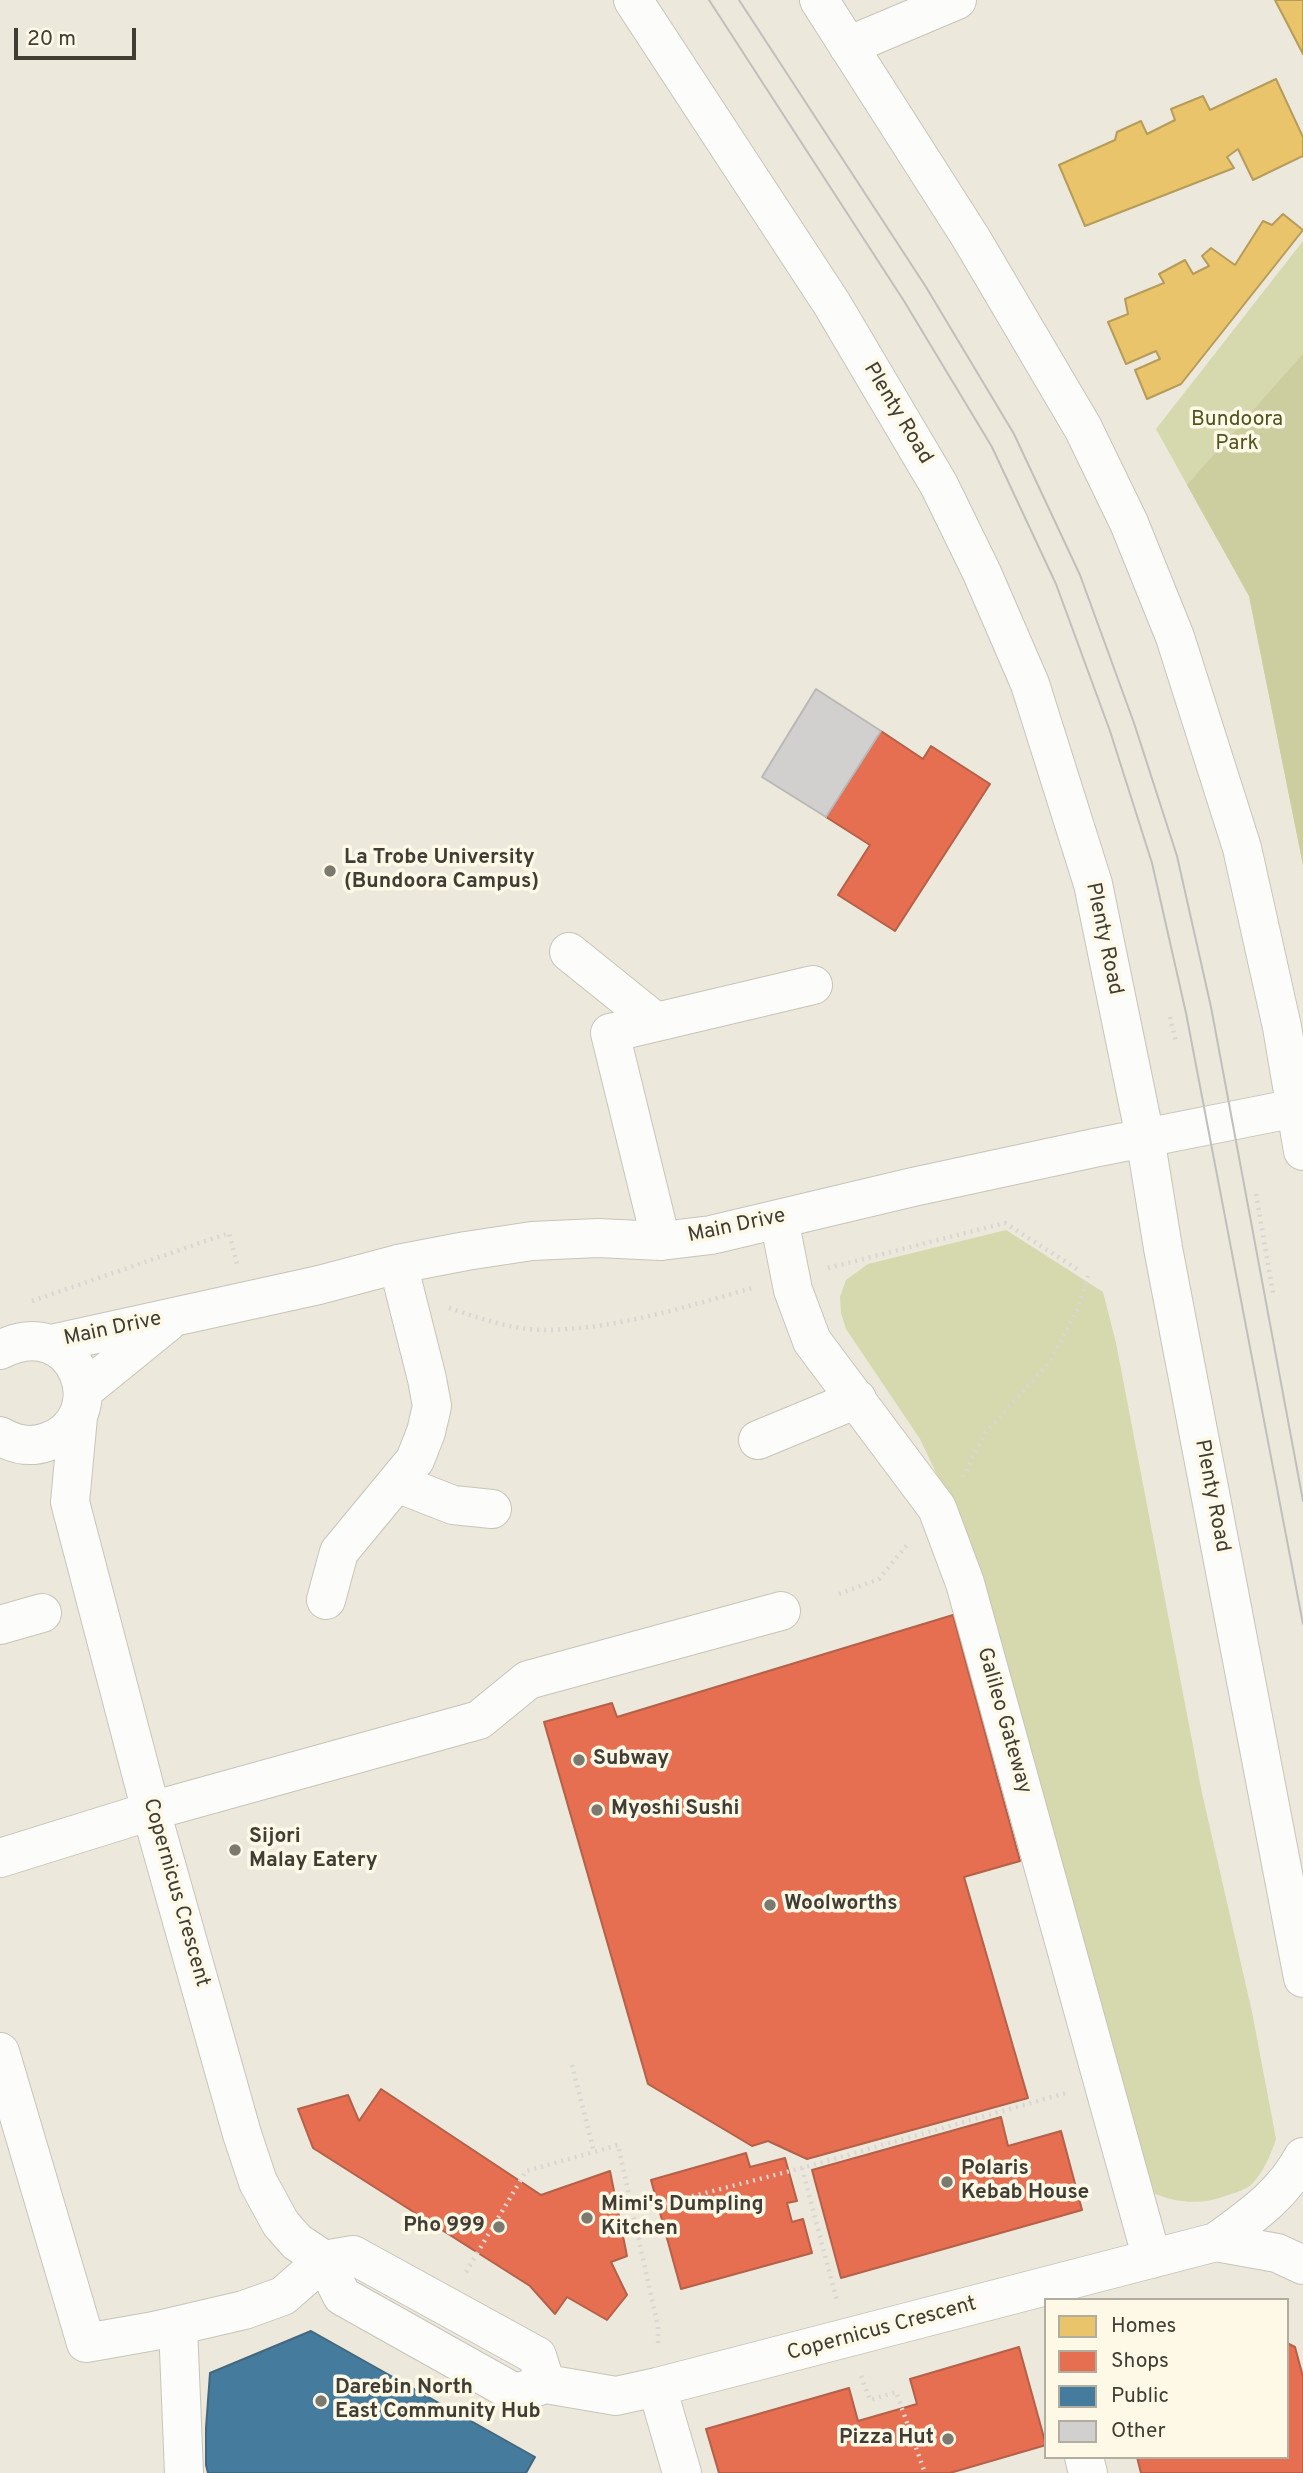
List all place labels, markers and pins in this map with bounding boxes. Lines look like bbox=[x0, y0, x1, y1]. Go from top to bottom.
place label: La Trobe University (Bundoora Campus) bbox=[344, 846, 539, 896]
marker: La Trobe University (Bundoora Campus) bbox=[322, 863, 338, 879]
place label: Subway bbox=[593, 1747, 669, 1773]
marker: Subway bbox=[571, 1752, 587, 1768]
place label: Myoshi Sushi bbox=[611, 1797, 739, 1823]
marker: Myoshi Sushi bbox=[589, 1802, 605, 1818]
place label: Sijori Malay Eatery bbox=[249, 1825, 378, 1875]
marker: Sijori Malay Eatery bbox=[227, 1842, 243, 1858]
place label: Woolworths bbox=[784, 1892, 898, 1918]
marker: Woolworths bbox=[762, 1897, 778, 1913]
place label: Polaris Kebab House bbox=[961, 2157, 1089, 2207]
marker: Polaris Kebab House bbox=[939, 2174, 955, 2190]
place label: Mimi's Dumpling Kitchen bbox=[601, 2193, 764, 2243]
marker: Mimi's Dumpling Kitchen bbox=[579, 2210, 595, 2226]
place label: Pho 999 bbox=[403, 2214, 485, 2240]
marker: Pho 999 bbox=[491, 2219, 507, 2235]
place label: Darebin North East Community Hub bbox=[335, 2376, 541, 2426]
marker: Darebin North East Community Hub bbox=[313, 2393, 329, 2409]
place label: Pizza Hut bbox=[839, 2426, 934, 2452]
marker: Pizza Hut bbox=[940, 2431, 956, 2447]

